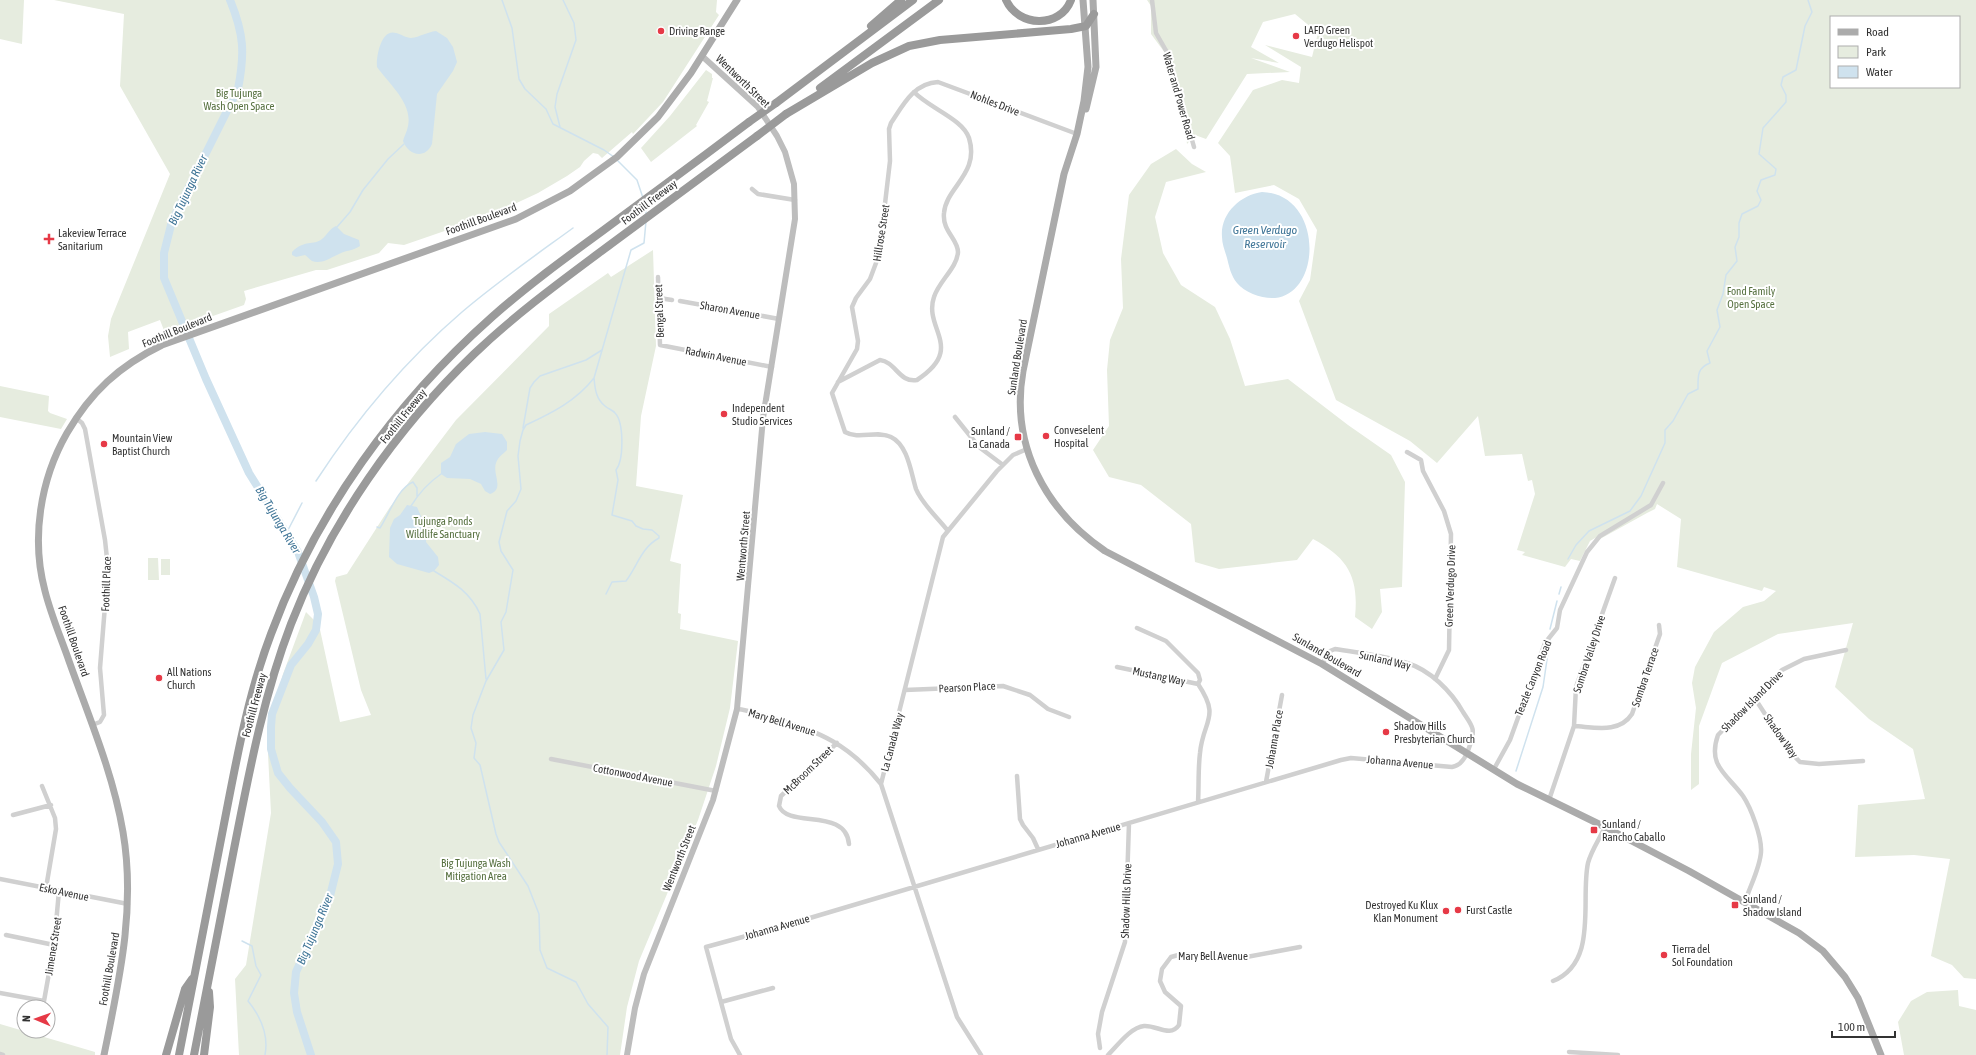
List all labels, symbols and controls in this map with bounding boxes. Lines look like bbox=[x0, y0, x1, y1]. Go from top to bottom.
legend bbox=[1830, 16, 1960, 88]
place label: LAFD Green Verdugo Helispot bbox=[1304, 24, 1373, 49]
place label: Driving Range bbox=[669, 25, 725, 37]
text: Road bbox=[1866, 25, 1889, 39]
marker: Driving Range bbox=[656, 26, 666, 36]
marker: LAFD Green Verdugo Helispot bbox=[1291, 31, 1301, 41]
text: Park bbox=[1866, 45, 1887, 59]
street label: Water and Power Road bbox=[1161, 51, 1197, 141]
street label: Wentworth Street bbox=[714, 52, 772, 110]
text: Water bbox=[1866, 65, 1893, 79]
park label: Big Tujunga Wash Open Space bbox=[204, 87, 274, 112]
street label: Nohles Drive bbox=[969, 88, 1021, 118]
water label: Big Tujunga River bbox=[166, 152, 211, 227]
street label: Foothill Freeway bbox=[619, 177, 679, 227]
street label: Foothill Boulevard bbox=[444, 201, 518, 237]
street label: Hillrose Street bbox=[871, 204, 891, 262]
water label: Green Verdugo Reservoir bbox=[1233, 223, 1298, 251]
place label: Lakeview Terrace Sanitarium bbox=[58, 227, 127, 252]
marker: Lakeview Terrace Sanitarium bbox=[43, 233, 55, 245]
street label: Bengal Street bbox=[652, 284, 666, 338]
park label: Fond Family Open Space bbox=[1727, 285, 1776, 310]
street label: Sharon Avenue bbox=[699, 299, 761, 321]
street label: Foothill Boulevard bbox=[140, 311, 214, 349]
street label: Sunland Boulevard bbox=[1005, 318, 1029, 396]
street label: Radwin Avenue bbox=[684, 344, 748, 368]
street label: Foothill Freeway bbox=[377, 386, 429, 446]
place label: Independent Studio Services bbox=[732, 402, 793, 427]
marker: Independent Studio Services bbox=[719, 409, 729, 419]
place label: Conveselent Hospital bbox=[1054, 424, 1104, 449]
place label: Sunland / La Canada bbox=[968, 425, 1010, 450]
marker: Conveselent Hospital bbox=[1041, 431, 1051, 441]
place label: Mountain View Baptist Church bbox=[112, 432, 173, 457]
marker: Sunland / La Canada bbox=[1013, 432, 1023, 442]
marker: Mountain View Baptist Church bbox=[99, 439, 109, 449]
water label: Big Tujunga River bbox=[252, 484, 304, 556]
street label: Wentworth Street bbox=[734, 511, 752, 581]
park label: Tujunga Ponds Wildlife Sanctuary bbox=[406, 515, 480, 540]
street label: Green Verdugo Drive bbox=[1443, 545, 1457, 627]
street label: Foothill Place bbox=[99, 556, 113, 612]
street label: Foothill Boulevard bbox=[56, 604, 92, 678]
street label: Sombra Valley Drive bbox=[1571, 614, 1607, 694]
street label: Sunland Boulevard bbox=[1291, 631, 1363, 679]
street label: Teazle Canyon Road bbox=[1512, 638, 1554, 718]
street label: Sombra Terrace bbox=[1629, 646, 1661, 708]
street label: Sunland Way bbox=[1358, 648, 1412, 672]
street label: Mustang Way bbox=[1131, 665, 1187, 688]
place label: All Nations Church bbox=[167, 666, 212, 691]
street label: Shadow Island Drive bbox=[1719, 668, 1785, 734]
street label: Foothill Freeway bbox=[240, 671, 268, 739]
marker: All Nations Church bbox=[154, 673, 164, 683]
street label: Pearson Place bbox=[938, 680, 996, 694]
street label: Mary Bell Avenue bbox=[747, 706, 817, 738]
street label: Johanna Place bbox=[1263, 709, 1285, 769]
street label: La Canada Way bbox=[878, 711, 906, 773]
street label: Shadow Way bbox=[1762, 712, 1801, 761]
place label: Shadow Hills Presbyterian Church bbox=[1394, 720, 1475, 745]
marker: Shadow Hills Presbyterian Church bbox=[1381, 727, 1391, 737]
street label: McBroom Street bbox=[781, 744, 835, 796]
street label: Johanna Avenue bbox=[1366, 753, 1434, 771]
street label: Cottonwood Avenue bbox=[592, 761, 674, 789]
place label: Sunland / Rancho Caballo bbox=[1602, 818, 1665, 843]
street label: Johanna Avenue bbox=[1054, 820, 1122, 850]
street label: Wentworth Street bbox=[660, 823, 698, 893]
marker: Sunland / Rancho Caballo bbox=[1589, 825, 1599, 835]
park label: Big Tujunga Wash Mitigation Area bbox=[441, 857, 511, 882]
street label: Shadow Hills Drive bbox=[1119, 863, 1133, 939]
street label: Esko Avenue bbox=[38, 881, 90, 903]
water label: Big Tujunga River bbox=[294, 891, 336, 967]
place label: Sunland / Shadow Island bbox=[1743, 893, 1802, 918]
place label: Destroyed Ku Klux Klan Monument bbox=[1365, 899, 1439, 924]
marker: Sunland / Shadow Island bbox=[1730, 900, 1740, 910]
place label: Furst Castle bbox=[1466, 904, 1512, 916]
marker: Furst Castle bbox=[1453, 905, 1463, 915]
marker: Destroyed Ku Klux Klan Monument bbox=[1441, 906, 1451, 916]
street label: Johanna Avenue bbox=[743, 912, 811, 942]
street label: Jimenez Street bbox=[42, 916, 64, 976]
street label: Foothill Boulevard bbox=[97, 931, 121, 1007]
place label: Tierra del Sol Foundation bbox=[1672, 943, 1733, 968]
street label: Mary Bell Avenue bbox=[1178, 950, 1248, 962]
marker: Tierra del Sol Foundation bbox=[1659, 950, 1669, 960]
north arrow bbox=[16, 999, 56, 1039]
scale bar bbox=[1832, 1013, 1895, 1039]
text: N bbox=[20, 1015, 32, 1022]
text: 100 m bbox=[1838, 1020, 1865, 1034]

